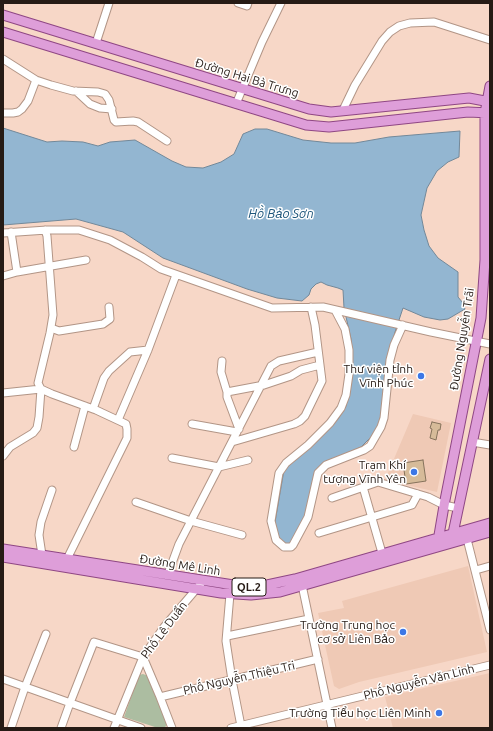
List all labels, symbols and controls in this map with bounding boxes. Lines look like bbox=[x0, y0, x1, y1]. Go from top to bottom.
street label: Đường Hai Bà Trưng bbox=[193, 55, 301, 101]
water label: Hồ Bảo Sơn bbox=[248, 206, 314, 222]
street label: Đường Nguyễn Trãi bbox=[447, 287, 477, 391]
place label: Thư viện tỉnh Vĩnh Phúc bbox=[344, 362, 413, 390]
marker: Thư viện tỉnh Vĩnh Phúc bbox=[416, 371, 426, 381]
place label: Trạm Khí tượng Vĩnh Yên bbox=[323, 458, 406, 486]
marker: Trạm Khí tượng Vĩnh Yên bbox=[409, 467, 419, 477]
street label: Đường Mê Linh bbox=[138, 551, 222, 579]
road number: QL.2 bbox=[232, 578, 266, 596]
street label: Phố Lê Duẩn bbox=[138, 598, 190, 662]
place label: Trường Trung học cơ sở Liên Bảo bbox=[300, 618, 395, 646]
marker: Trường Trung học cơ sở Liên Bảo bbox=[398, 627, 408, 637]
street label: Phố Nguyễn Thiệu Tri bbox=[182, 658, 296, 698]
street label: Phố Nguyễn Văn Linh bbox=[362, 661, 476, 703]
place label: Trường Tiểu học Liên Minh bbox=[289, 706, 431, 720]
marker: Trường Tiểu học Liên Minh bbox=[434, 708, 444, 718]

